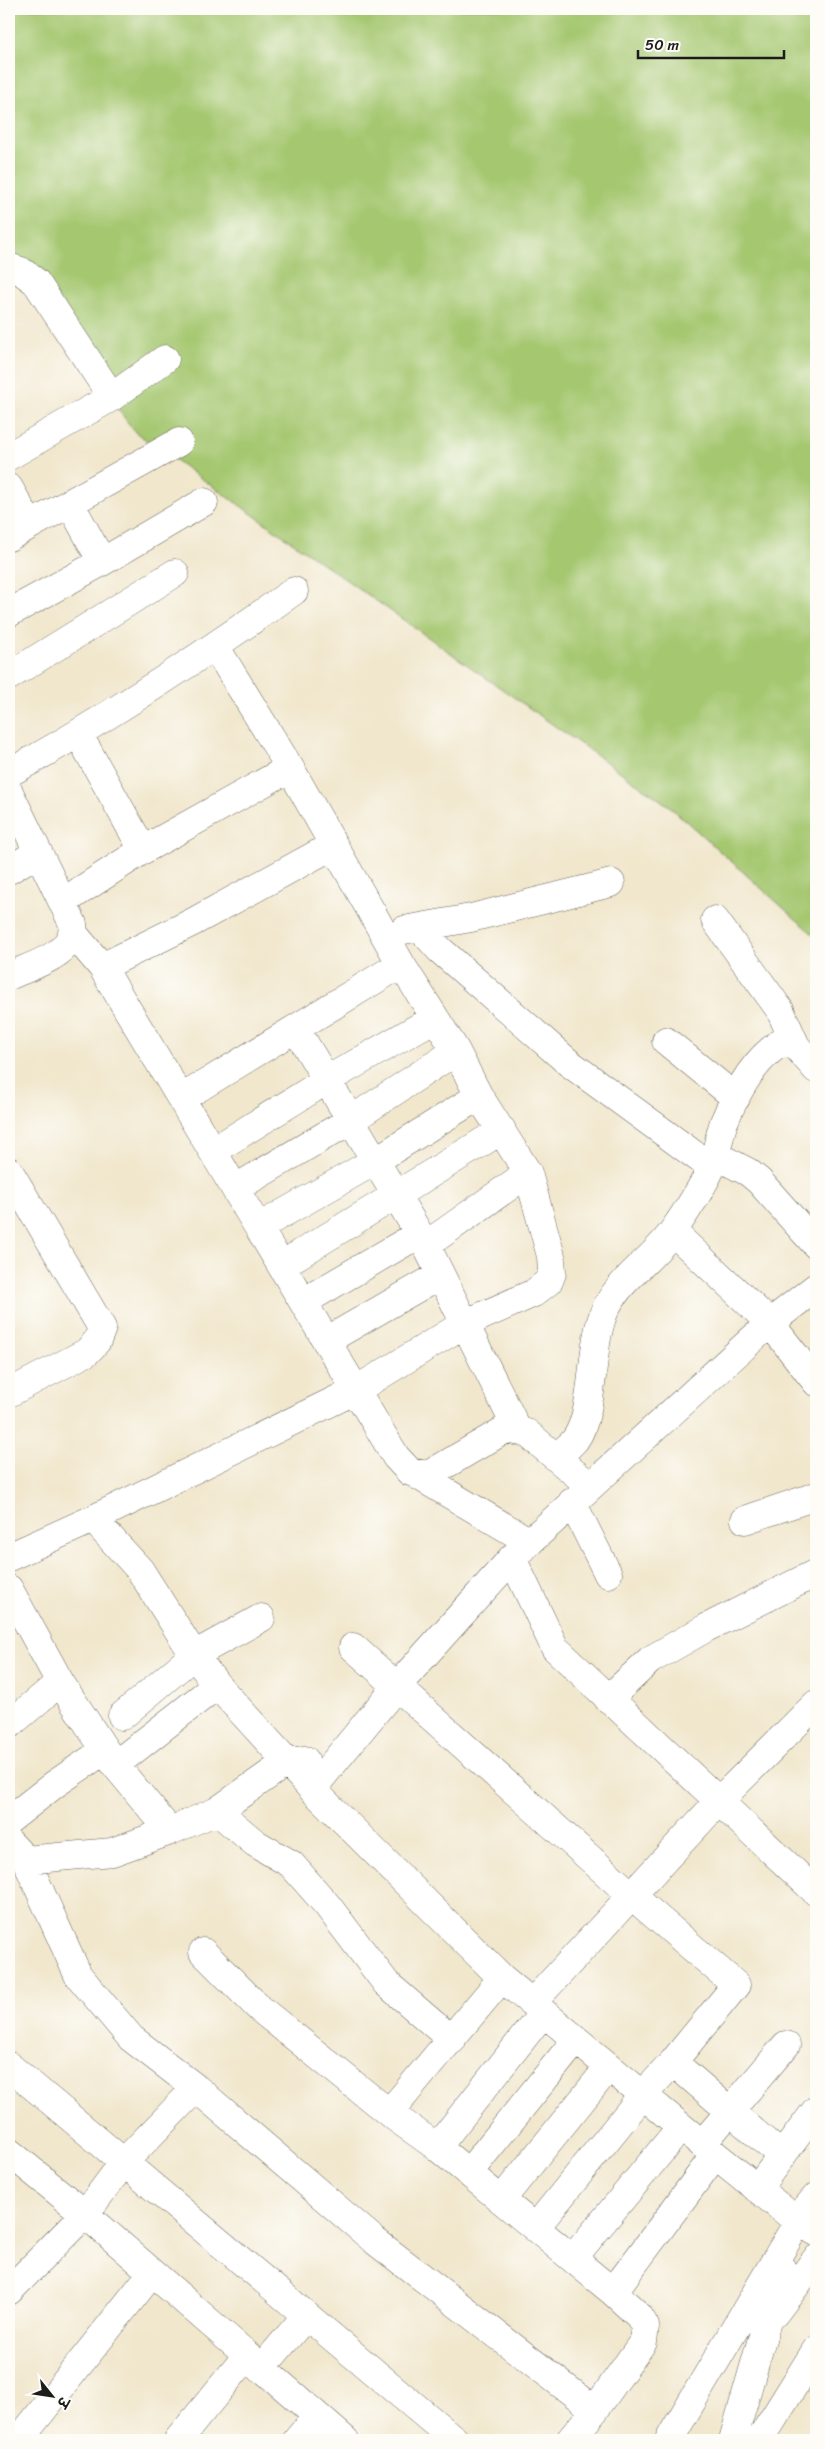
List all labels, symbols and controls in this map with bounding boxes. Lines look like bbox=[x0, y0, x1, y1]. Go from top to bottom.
scale bar bbox=[638, 28, 784, 60]
text: 50 m bbox=[645, 32, 680, 58]
north arrow bbox=[28, 2372, 78, 2422]
text: उ bbox=[49, 2390, 77, 2414]

